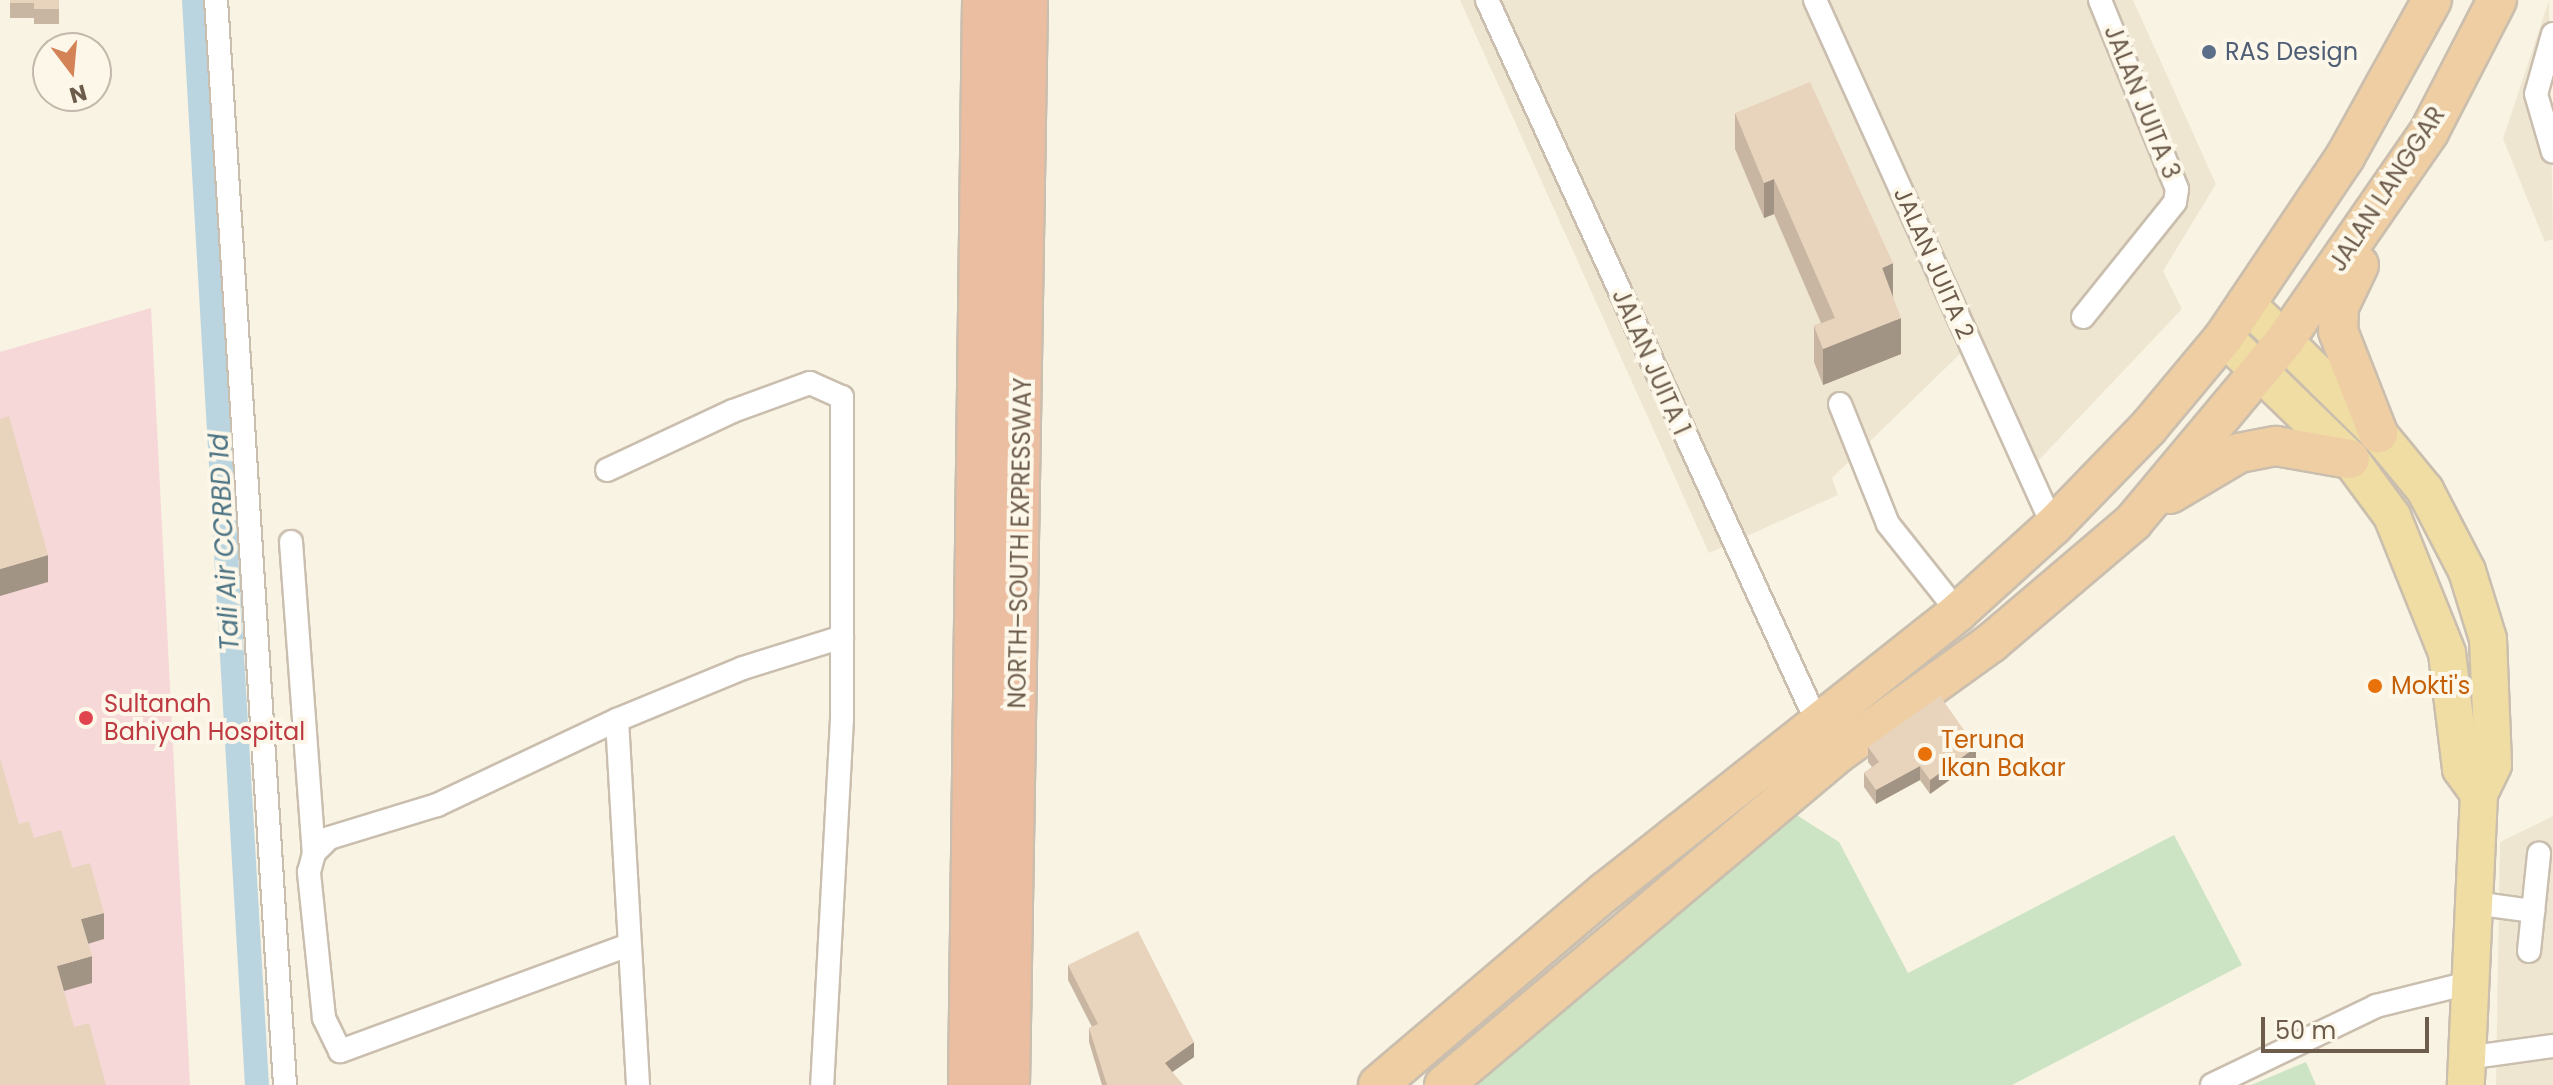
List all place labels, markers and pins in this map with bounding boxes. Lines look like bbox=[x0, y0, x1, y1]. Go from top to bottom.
place label: RAS Design bbox=[2225, 38, 2358, 66]
marker: RAS Design bbox=[2200, 43, 2218, 61]
place label: Mokti's bbox=[2391, 672, 2470, 700]
marker: Mokti's bbox=[2366, 677, 2384, 695]
place label: Sultanah Bahiyah Hospital bbox=[104, 690, 305, 746]
marker: Sultanah Bahiyah Hospital bbox=[75, 707, 97, 729]
place label: Teruna Ikan Bakar bbox=[1941, 726, 2066, 782]
marker: Teruna Ikan Bakar bbox=[1916, 745, 1934, 763]

